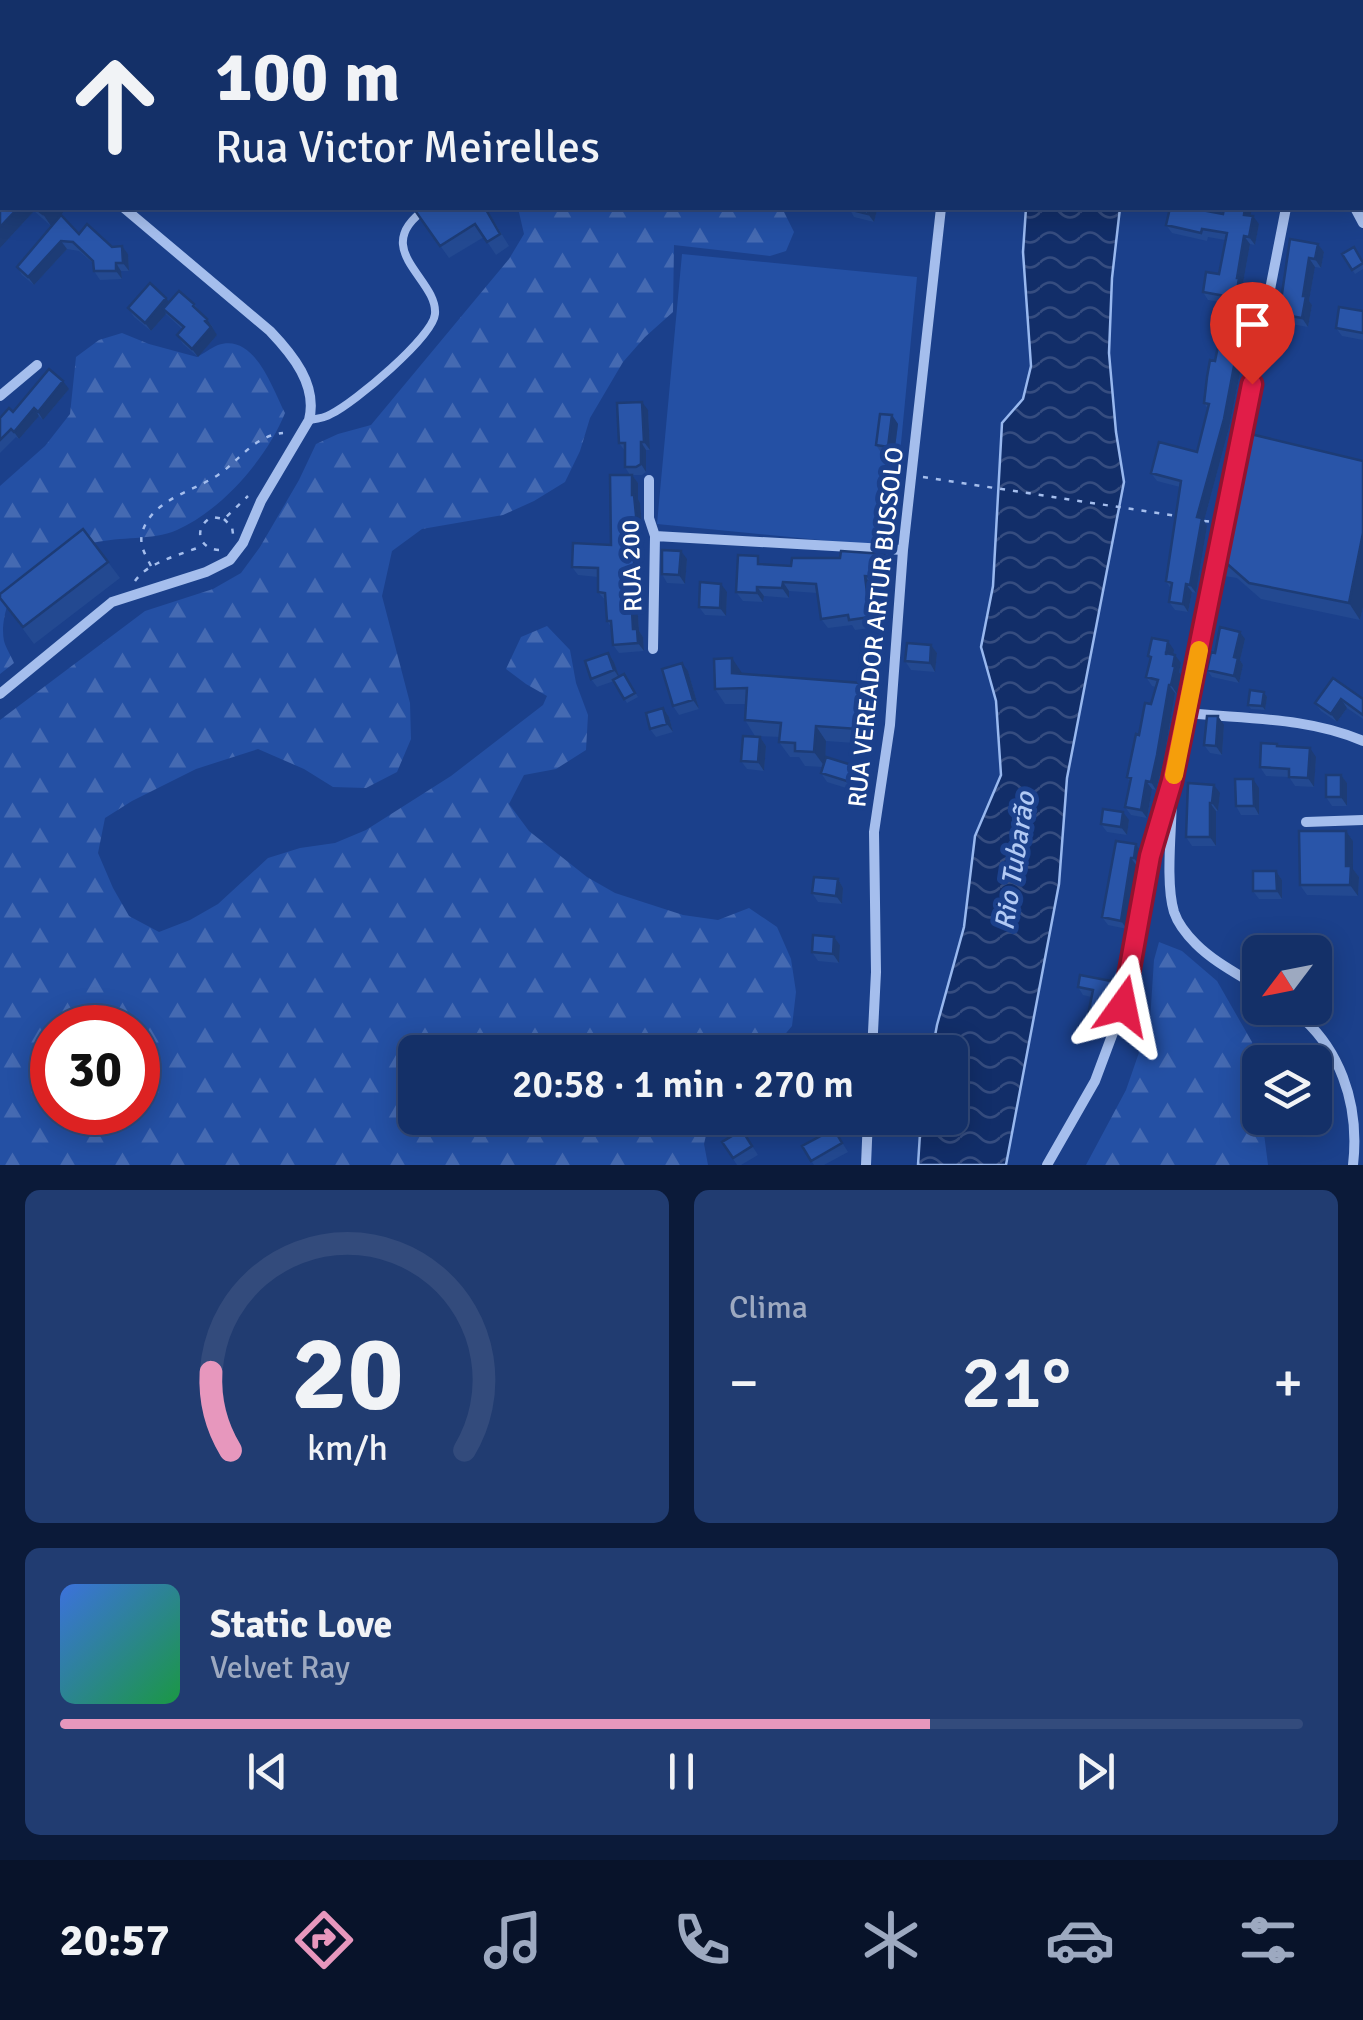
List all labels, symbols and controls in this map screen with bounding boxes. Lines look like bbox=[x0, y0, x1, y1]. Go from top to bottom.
text: 100 m bbox=[215, 34, 400, 120]
icon: ahead bbox=[50, 40, 180, 170]
text: Rua Victor Meirelles bbox=[215, 120, 600, 175]
pin bbox=[1210, 282, 1295, 385]
icon: arrive bbox=[1225, 297, 1280, 352]
street label: RUA VEREADOR ARTUR BUSSOLO bbox=[841, 445, 910, 809]
street label: RUA 200 bbox=[614, 519, 649, 613]
water label: Rio Tubarão bbox=[987, 788, 1043, 933]
north arrow bbox=[1242, 935, 1332, 1025]
map controls bbox=[1242, 935, 1332, 1135]
position arrow bbox=[1071, 954, 1175, 1058]
speed limit sign: 30 bbox=[30, 1005, 160, 1135]
button: layers bbox=[1242, 1045, 1332, 1135]
text: 20:58 · 1 min · 270 m bbox=[512, 1061, 854, 1108]
text: Clima bbox=[729, 1288, 808, 1327]
text: 20 bbox=[291, 1310, 403, 1438]
text: 21° bbox=[961, 1336, 1071, 1429]
text: − bbox=[729, 1349, 759, 1417]
text: + bbox=[1273, 1349, 1303, 1417]
text: km/h bbox=[307, 1426, 387, 1470]
text: Static Love bbox=[210, 1601, 392, 1648]
text: Velvet Ray bbox=[210, 1648, 350, 1687]
icon: previous bbox=[240, 1744, 295, 1799]
icon: pause bbox=[654, 1744, 709, 1799]
icon: next bbox=[1068, 1744, 1123, 1799]
icon: directions bbox=[289, 1905, 359, 1975]
icon: music bbox=[478, 1905, 548, 1975]
icon: phone bbox=[667, 1905, 737, 1975]
icon: climate bbox=[856, 1905, 926, 1975]
icon: car bbox=[1045, 1905, 1115, 1975]
icon: filters bbox=[1233, 1905, 1303, 1975]
text: 20:57 bbox=[59, 1913, 170, 1968]

